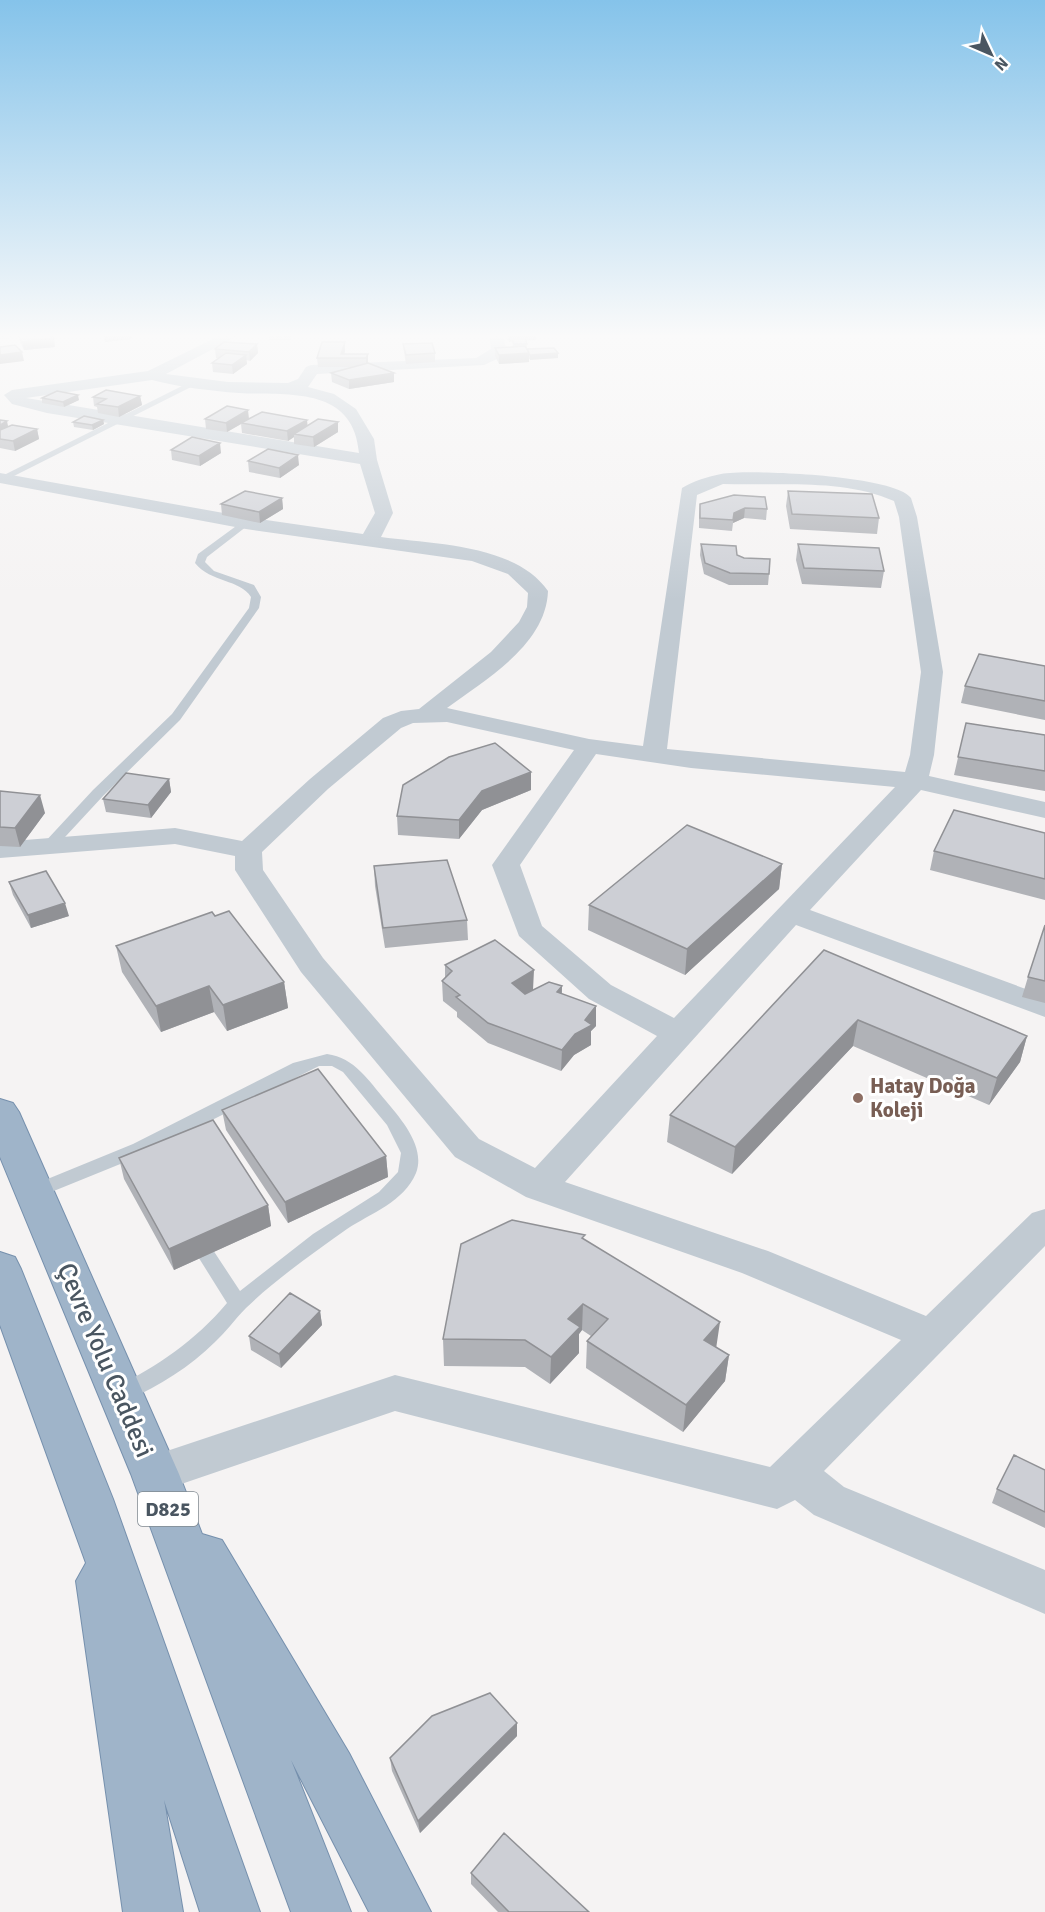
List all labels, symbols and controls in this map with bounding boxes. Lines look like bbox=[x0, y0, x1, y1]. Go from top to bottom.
north arrow bbox=[961, 24, 1021, 84]
text: N bbox=[990, 53, 1012, 75]
place label: Hatay Doğa Koleji bbox=[870, 1073, 976, 1123]
marker: Hatay Doğa Koleji bbox=[851, 1091, 865, 1105]
street label: Çevre Yolu Caddesi bbox=[50, 1258, 160, 1462]
road number: D825 bbox=[138, 1492, 198, 1526]

